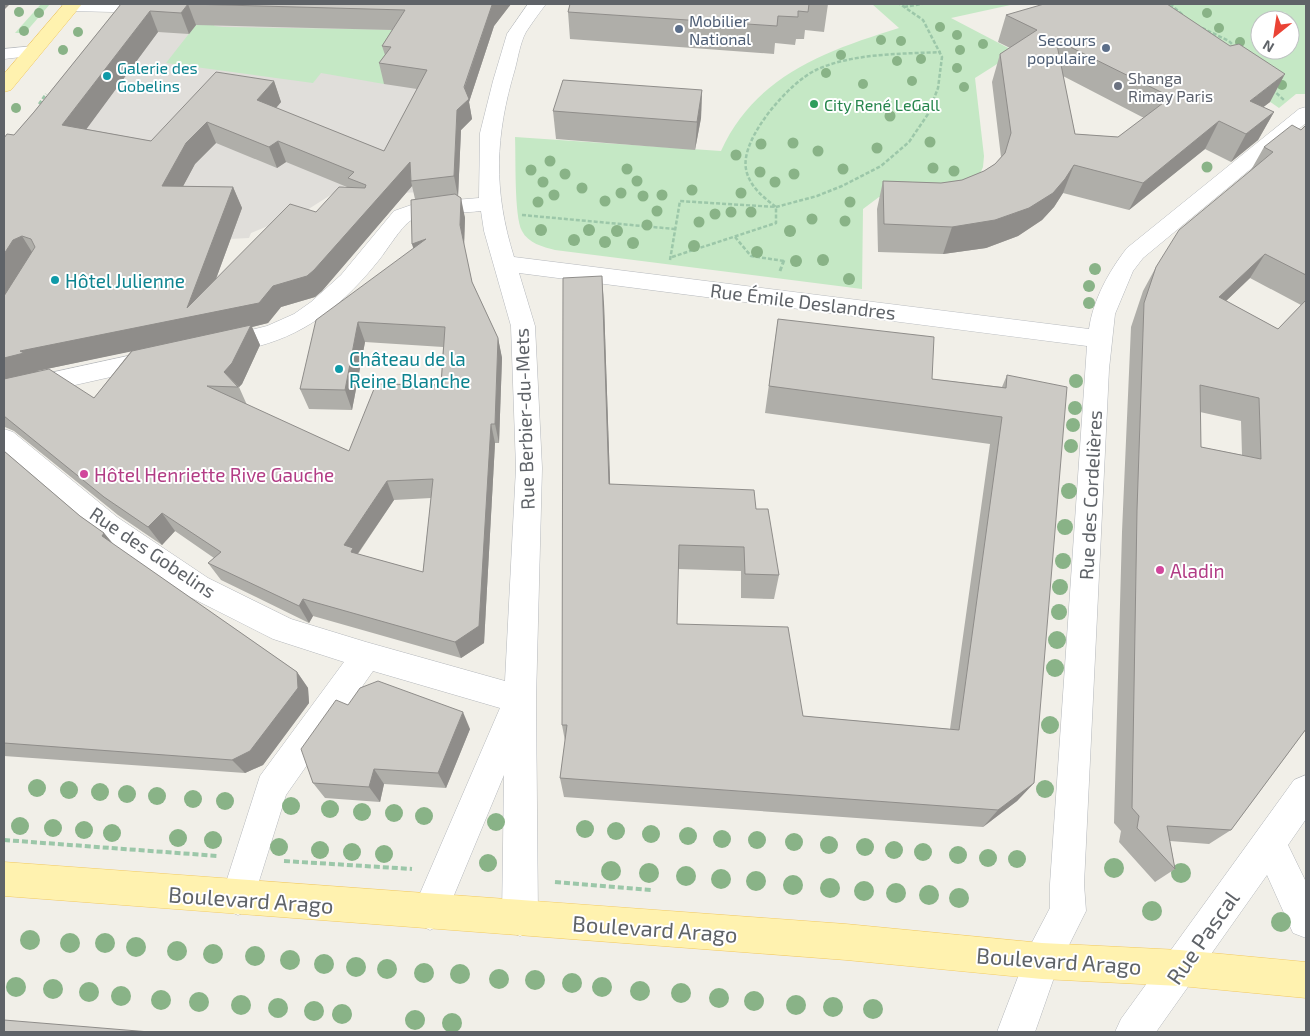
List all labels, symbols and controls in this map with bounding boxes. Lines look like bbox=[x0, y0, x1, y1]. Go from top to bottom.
north arrow bbox=[1250, 10, 1300, 60]
place label: Mobilier National bbox=[689, 11, 751, 48]
marker: Mobilier National bbox=[673, 23, 685, 35]
place label: Secours populaire bbox=[1027, 30, 1096, 67]
text: N bbox=[1260, 37, 1277, 57]
marker: Secours populaire bbox=[1100, 42, 1112, 54]
place label: Galerie des Gobelins bbox=[117, 58, 198, 95]
place label: Shanga Rimay Paris bbox=[1128, 68, 1213, 105]
marker: Galerie des Gobelins bbox=[101, 70, 113, 82]
marker: Shanga Rimay Paris bbox=[1112, 80, 1124, 92]
place label: City René LeGall bbox=[824, 95, 940, 114]
marker: City René LeGall bbox=[808, 98, 820, 110]
place label: Hôtel Julienne bbox=[65, 269, 185, 292]
marker: Hôtel Julienne bbox=[49, 274, 61, 286]
street label: Rue Émile Deslandres bbox=[709, 278, 897, 324]
street label: Rue Berbier-du-Mets bbox=[509, 328, 539, 510]
place label: Château de la Reine Blanche bbox=[349, 347, 470, 392]
marker: Château de la Reine Blanche bbox=[333, 363, 345, 375]
street label: Rue des Cordelières bbox=[1074, 410, 1106, 580]
place label: Hôtel Henriette Rive Gauche bbox=[94, 463, 334, 486]
marker: Hôtel Henriette Rive Gauche bbox=[78, 468, 90, 480]
street label: Rue des Gobelins bbox=[86, 501, 220, 603]
place label: Aladin bbox=[1170, 559, 1225, 582]
marker: Aladin bbox=[1154, 564, 1166, 576]
street label: Boulevard Arago bbox=[168, 880, 334, 918]
street label: Rue Pascal bbox=[1160, 885, 1244, 989]
street label: Boulevard Arago bbox=[572, 909, 738, 947]
street label: Boulevard Arago bbox=[976, 941, 1142, 979]

